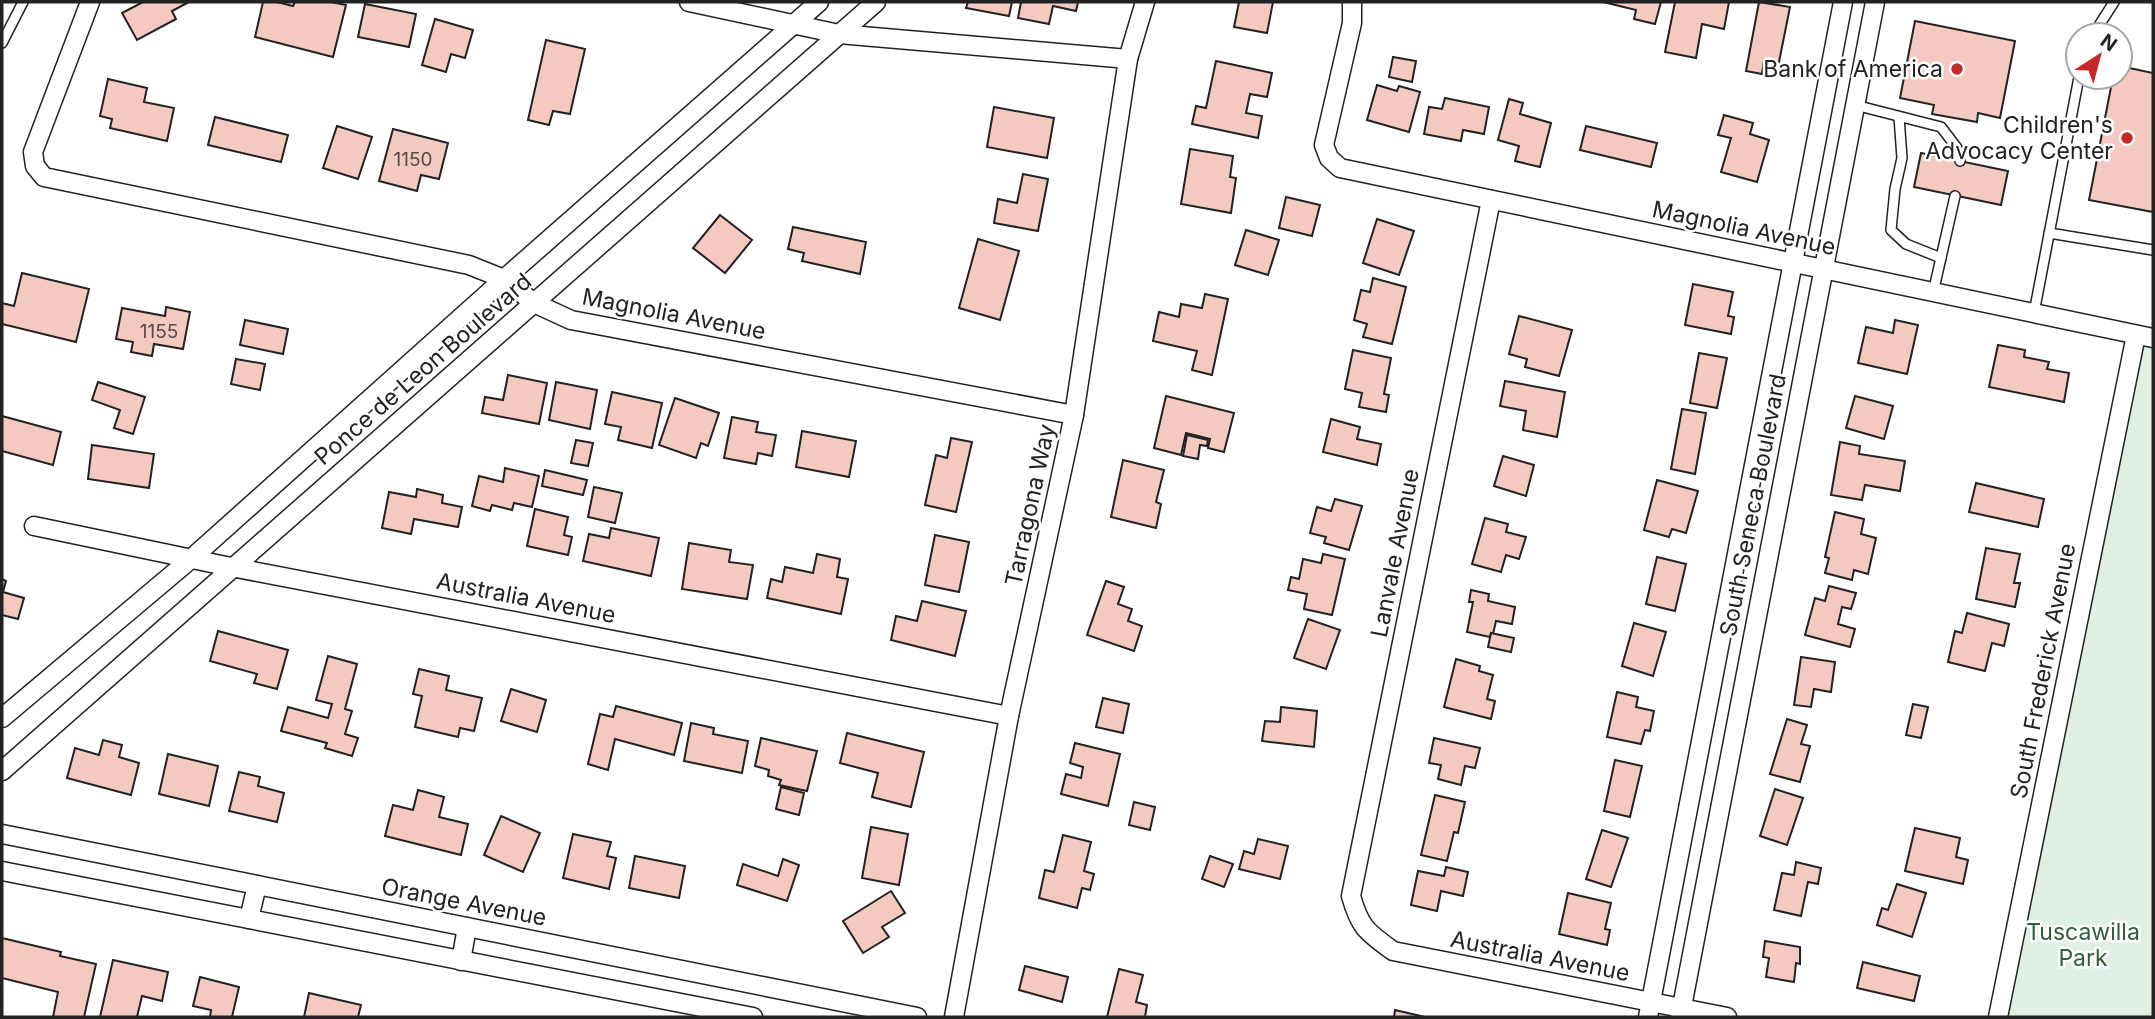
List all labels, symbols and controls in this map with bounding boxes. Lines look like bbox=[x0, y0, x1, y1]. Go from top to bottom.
north arrow bbox=[2064, 21, 2134, 91]
text: N bbox=[2096, 29, 2121, 56]
place label: Bank of America bbox=[1763, 55, 1943, 83]
marker: Bank of America bbox=[1949, 61, 1965, 77]
place label: Children's Advocacy Center bbox=[1925, 111, 2113, 165]
marker: Children's Advocacy Center bbox=[2119, 130, 2135, 146]
house number: 1150 bbox=[394, 148, 433, 171]
street label: Magnolia Avenue bbox=[1650, 195, 1838, 261]
street label: Ponce de Leon Boulevard bbox=[309, 267, 537, 471]
street label: Magnolia Avenue bbox=[580, 282, 768, 346]
house number: 1155 bbox=[140, 320, 178, 343]
street label: South Seneca Boulevard bbox=[1714, 371, 1792, 639]
street label: Tarragona Way bbox=[999, 422, 1061, 588]
street label: Lanvale Avenue bbox=[1365, 466, 1425, 640]
street label: South Frederick Avenue bbox=[2005, 541, 2081, 801]
street label: Australia Avenue bbox=[434, 567, 618, 629]
street label: Orange Avenue bbox=[379, 872, 549, 932]
park label: Tuscawilla Park bbox=[2026, 918, 2140, 972]
street label: Australia Avenue bbox=[1448, 925, 1632, 987]

